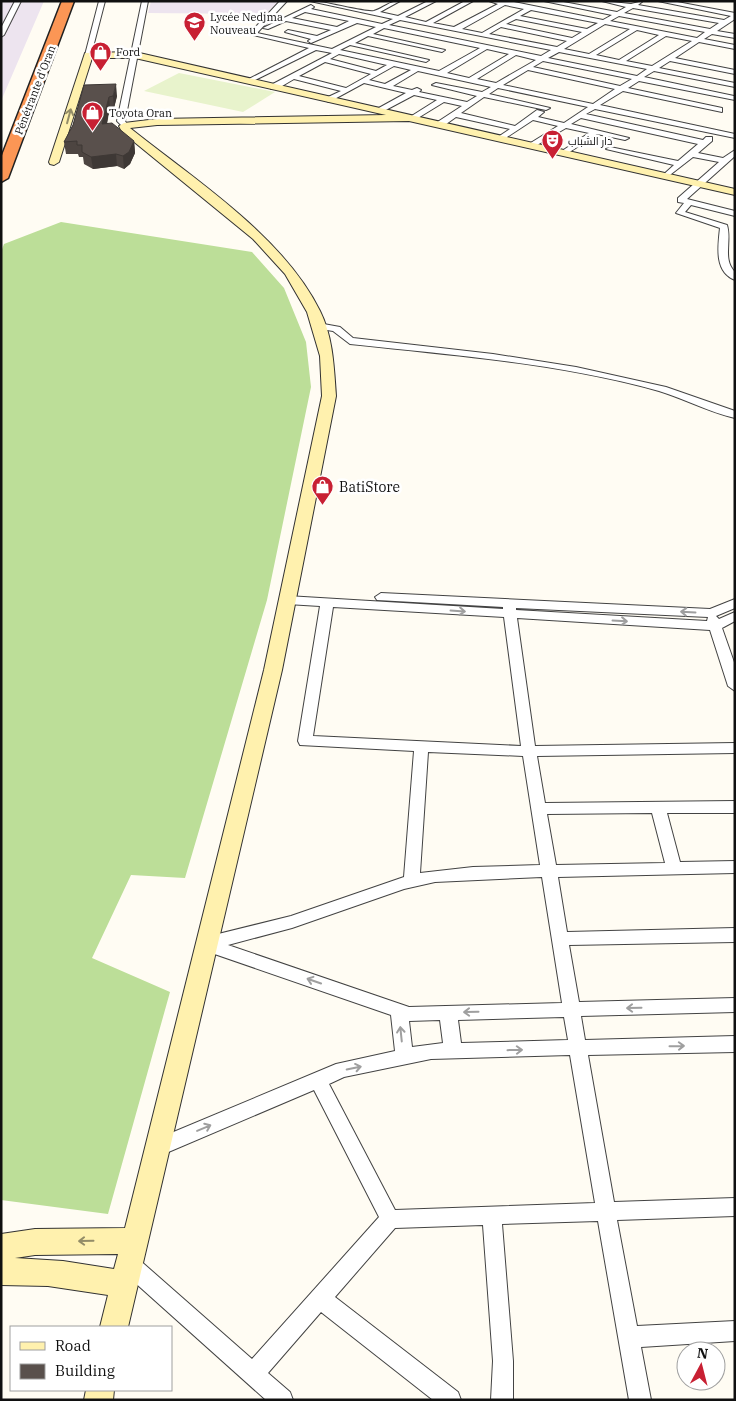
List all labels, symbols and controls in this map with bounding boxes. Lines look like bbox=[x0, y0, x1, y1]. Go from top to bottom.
place label: Lycée Nedjma Nouveau bbox=[210, 10, 283, 37]
school or university icon: Lycée Nedjma Nouveau bbox=[182, 11, 206, 42]
shop icon: Ford bbox=[88, 40, 112, 71]
street label: Pénétrante d'Oran bbox=[12, 43, 58, 137]
place label: Ford bbox=[116, 45, 141, 59]
shop icon: Toyota Oran bbox=[81, 101, 105, 132]
place label: Toyota Oran bbox=[109, 106, 172, 120]
one-way arrow bbox=[65, 108, 74, 124]
theatre icon: دار الشباب bbox=[540, 129, 564, 160]
place label: دار الشباب bbox=[568, 134, 612, 148]
shop icon: BatiStore bbox=[311, 475, 335, 506]
place label: BatiStore bbox=[339, 478, 400, 496]
one-way arrow bbox=[450, 606, 466, 616]
one-way arrow bbox=[680, 608, 696, 617]
one-way arrow bbox=[612, 616, 628, 625]
one-way arrow bbox=[307, 976, 322, 985]
one-way arrow bbox=[626, 1003, 642, 1013]
one-way arrow bbox=[463, 1007, 480, 1017]
one-way arrow bbox=[396, 1026, 406, 1042]
one-way arrow bbox=[669, 1041, 685, 1050]
one-way arrow bbox=[507, 1045, 523, 1054]
one-way arrow bbox=[346, 1063, 362, 1072]
one-way arrow bbox=[196, 1123, 211, 1132]
one-way arrow bbox=[78, 1236, 94, 1245]
legend bbox=[10, 1326, 172, 1391]
text: Road bbox=[55, 1336, 91, 1355]
north arrow bbox=[676, 1341, 726, 1391]
text: N bbox=[696, 1343, 709, 1363]
text: Building bbox=[55, 1361, 115, 1380]

